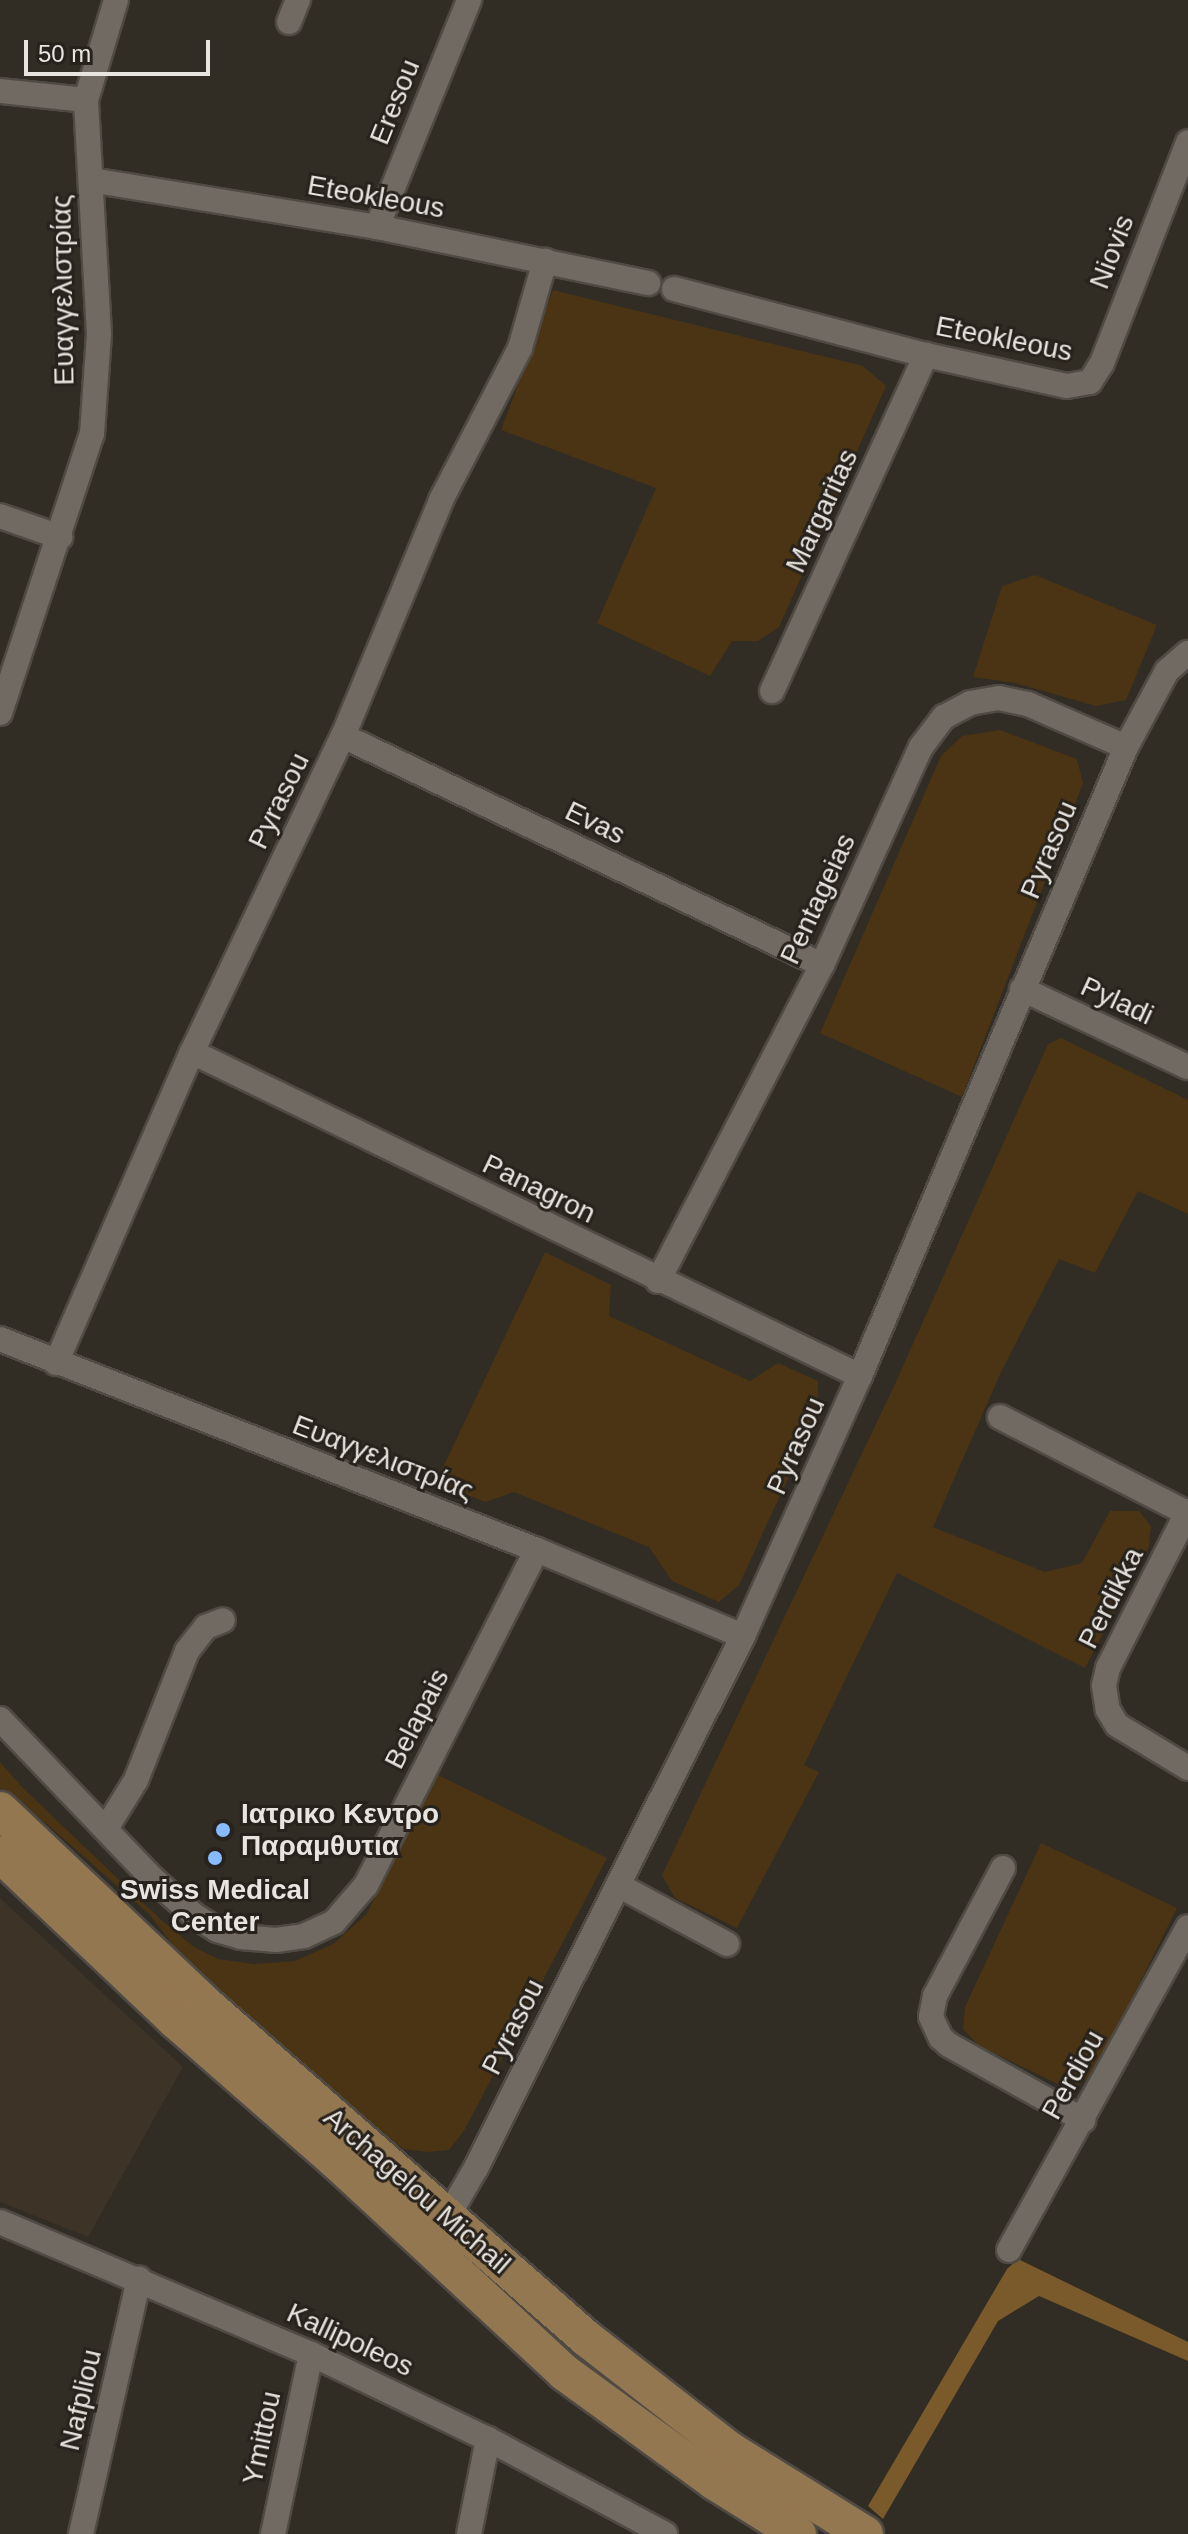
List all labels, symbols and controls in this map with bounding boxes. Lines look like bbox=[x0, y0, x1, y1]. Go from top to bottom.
scale bar bbox=[28, 24, 214, 74]
text: 50 m bbox=[38, 40, 91, 67]
street label: Eresou bbox=[363, 55, 427, 149]
street label: Eteokleous bbox=[305, 168, 447, 226]
street label: Ευαγγελιστρίας bbox=[45, 194, 81, 386]
street label: Niovis bbox=[1083, 210, 1141, 294]
street label: Eteokleous bbox=[933, 309, 1075, 369]
street label: Margaritas bbox=[779, 444, 865, 578]
street label: Pyrasou bbox=[241, 747, 317, 855]
street label: Evas bbox=[560, 794, 630, 852]
street label: Pyrasou bbox=[1013, 796, 1085, 904]
street label: Pentageias bbox=[773, 828, 863, 970]
street label: Pyladi bbox=[1075, 970, 1159, 1032]
street label: Panagron bbox=[477, 1147, 601, 1231]
street label: Pyrasou bbox=[760, 1392, 832, 1500]
street label: Ευαγγελιστρίας bbox=[288, 1408, 478, 1508]
street label: Perdikka bbox=[1071, 1542, 1151, 1654]
street label: Belapais bbox=[378, 1664, 456, 1774]
place label: Ιατρικο Κεντρο Παραμθυτια bbox=[241, 1797, 439, 1863]
marker: Ιατρικο Κεντρο Παραμθυτια bbox=[212, 1819, 234, 1841]
marker: Swiss Medical Center bbox=[204, 1847, 226, 1869]
place label: Swiss Medical Center bbox=[120, 1873, 310, 1939]
street label: Pyrasou bbox=[475, 1974, 551, 2080]
street label: Perdiou bbox=[1035, 2025, 1111, 2125]
street label: Archagelou Michail bbox=[317, 2101, 517, 2281]
street label: Kallipoleos bbox=[282, 2296, 418, 2384]
street label: Nafpliou bbox=[53, 2346, 109, 2454]
street label: Ymittou bbox=[236, 2388, 288, 2488]

